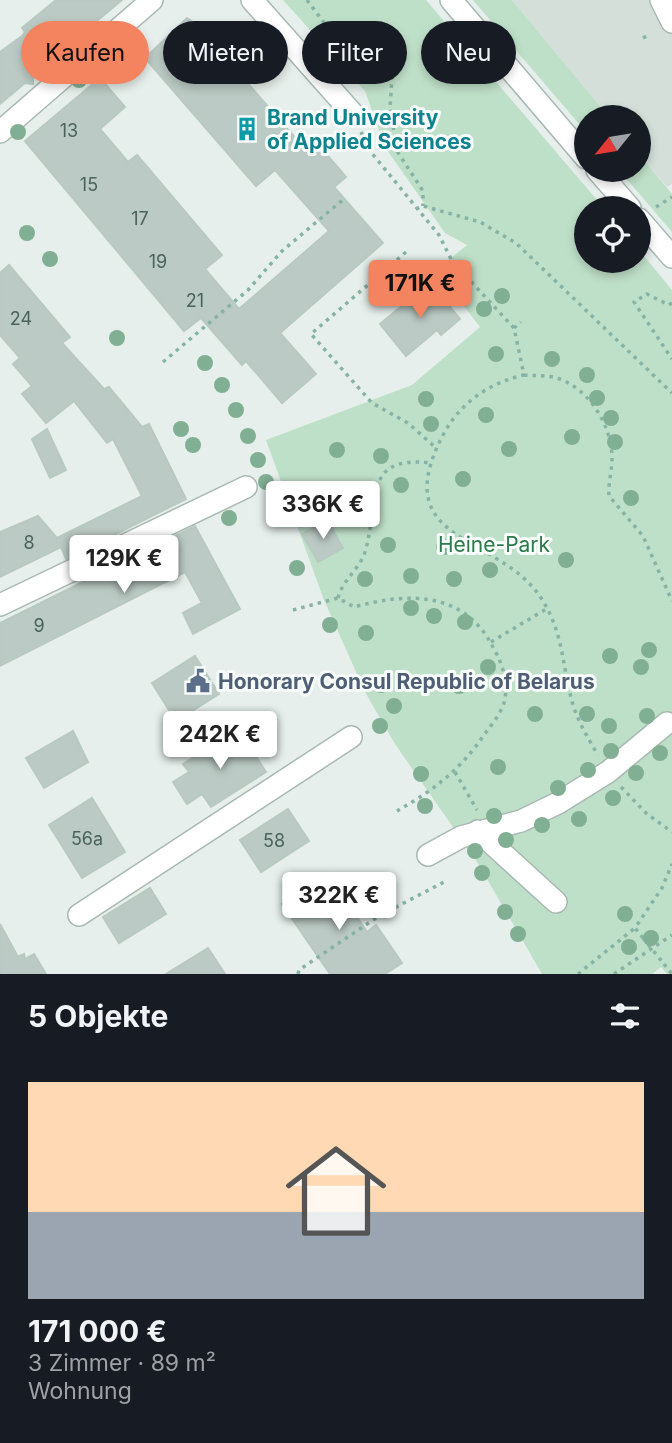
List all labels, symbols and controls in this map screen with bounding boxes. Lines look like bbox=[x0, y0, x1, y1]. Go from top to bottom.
chip: Kaufen bbox=[21, 21, 149, 84]
chip: Mieten bbox=[163, 21, 288, 84]
chip: Filter bbox=[302, 21, 407, 84]
chip: Neu bbox=[421, 21, 516, 84]
place label: Brand University of Applied Sciences bbox=[267, 105, 471, 154]
north arrow bbox=[574, 105, 651, 182]
map controls bbox=[574, 105, 651, 273]
building icon: Brand University of Applied Sciences bbox=[233, 115, 261, 143]
house number: 13 bbox=[60, 120, 78, 141]
house number: 15 bbox=[80, 174, 98, 195]
button: locate bbox=[574, 196, 651, 273]
house number: 17 bbox=[131, 208, 149, 229]
house number: 19 bbox=[149, 251, 167, 272]
pin: 171K € bbox=[363, 260, 477, 320]
text: 171K € bbox=[385, 269, 455, 297]
house number: 21 bbox=[186, 290, 204, 311]
house number: 24 bbox=[10, 308, 32, 329]
pin: 336K € bbox=[266, 482, 380, 541]
text: 336K € bbox=[282, 490, 364, 518]
house number: 8 bbox=[23, 532, 35, 553]
park label: Heine-Park bbox=[438, 532, 551, 557]
pin: 129K € bbox=[67, 536, 181, 595]
text: 129K € bbox=[85, 544, 163, 572]
house number: 9 bbox=[33, 615, 45, 636]
public building icon: Honorary Consul Republic of Belarus bbox=[184, 667, 212, 695]
place label: Honorary Consul Republic of Belarus bbox=[218, 669, 595, 694]
pin: 242K € bbox=[163, 712, 277, 771]
text: 242K € bbox=[179, 720, 261, 748]
house number: 56a bbox=[71, 828, 103, 849]
house number: 58 bbox=[263, 830, 285, 851]
pin: 322K € bbox=[282, 872, 396, 932]
text: 322K € bbox=[298, 881, 380, 909]
icon: filters bbox=[606, 997, 644, 1035]
text: 5 Objekte bbox=[28, 998, 168, 1034]
icon: home bbox=[273, 1128, 399, 1254]
text: 171 000 € bbox=[28, 1313, 167, 1349]
text: 3 Zimmer · 89 m² bbox=[28, 1349, 216, 1377]
text: Wohnung bbox=[28, 1377, 132, 1405]

